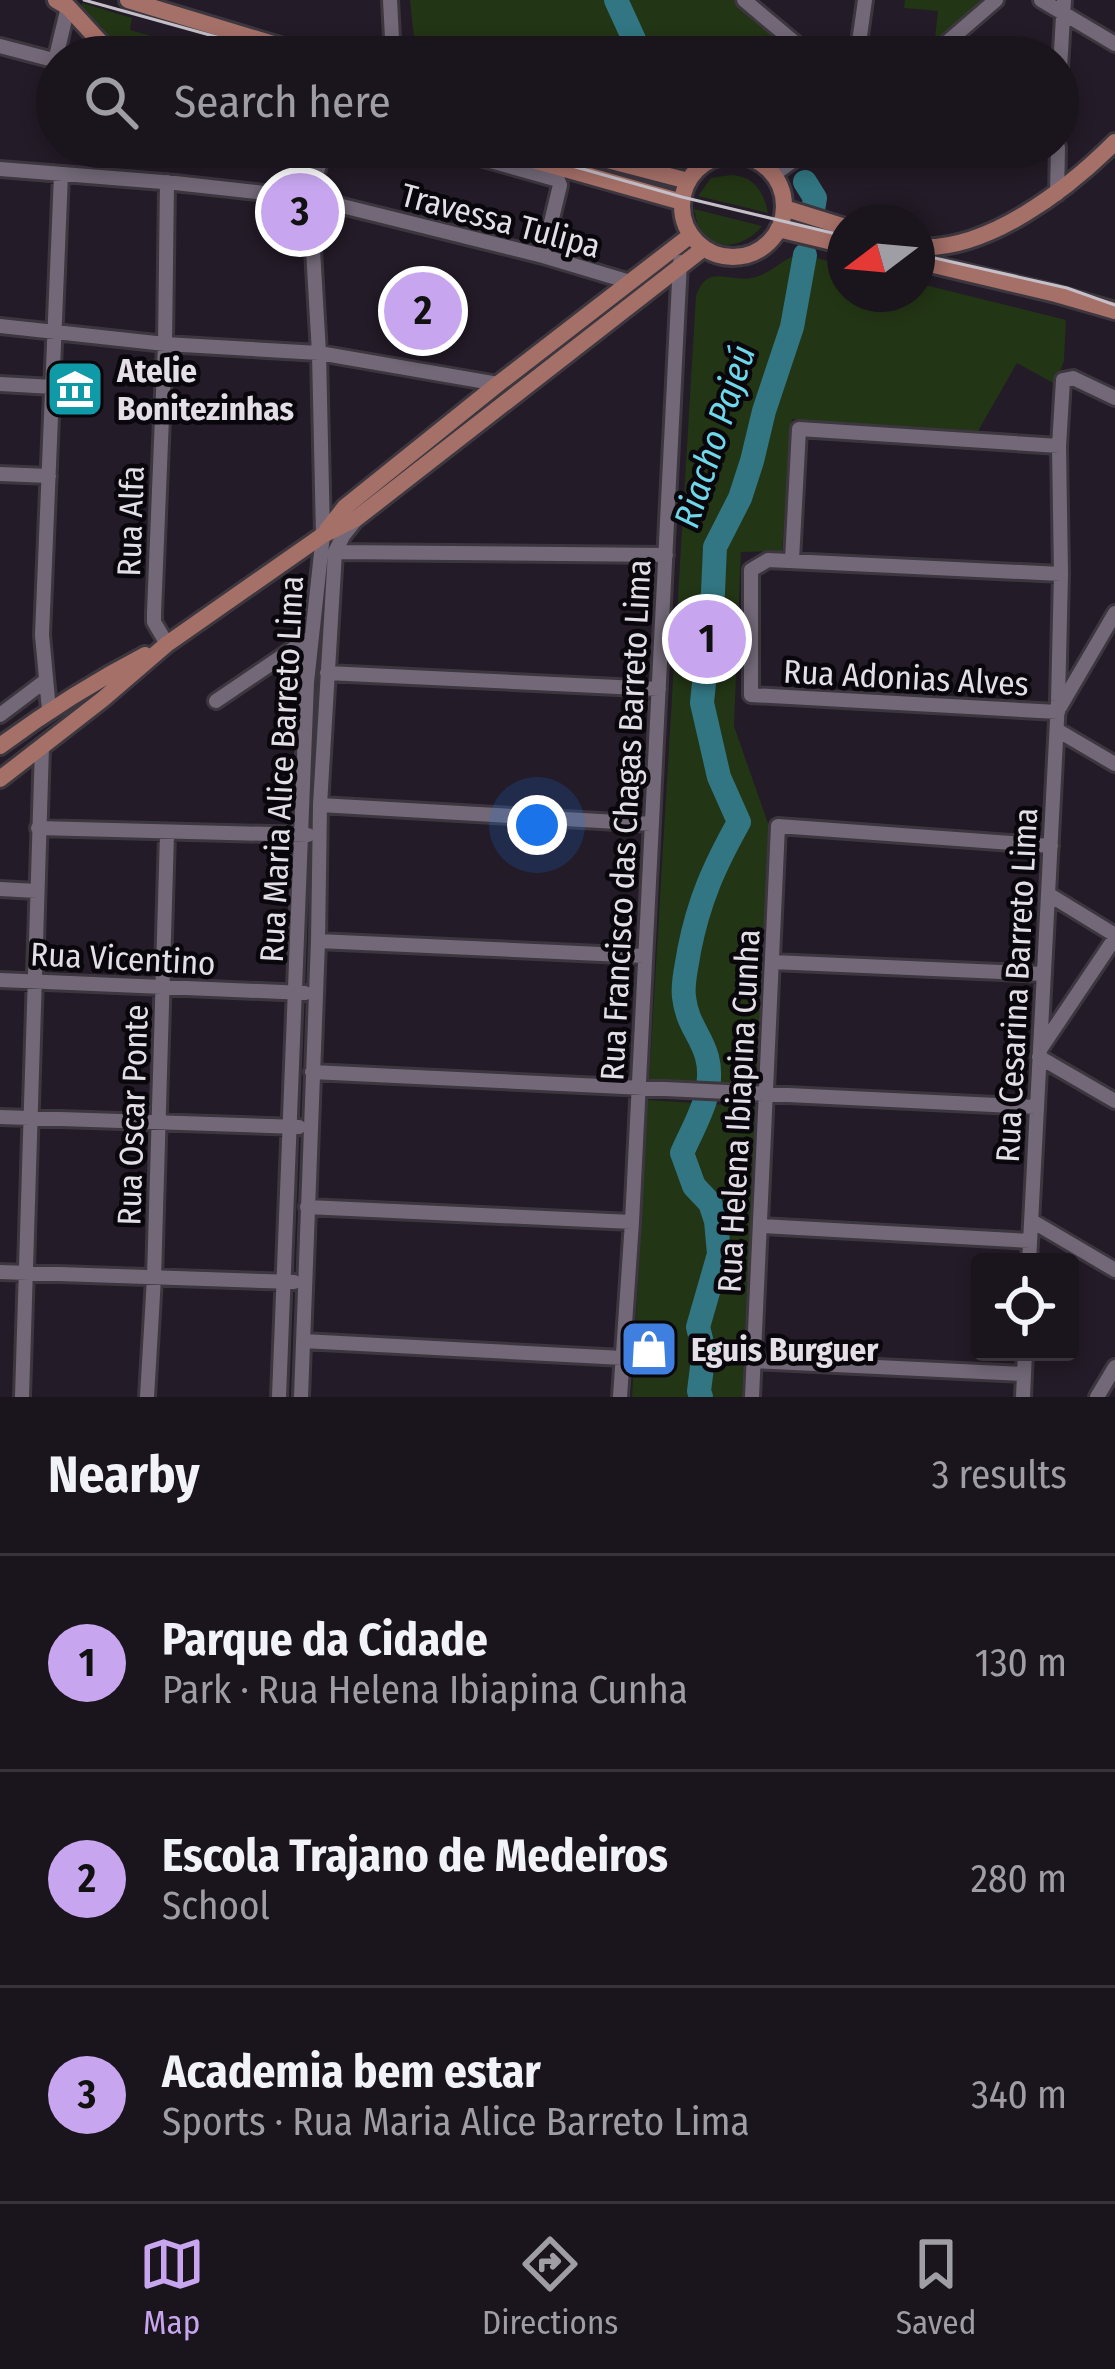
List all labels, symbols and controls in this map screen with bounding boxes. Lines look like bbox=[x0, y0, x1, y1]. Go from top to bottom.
search box bbox=[36, 36, 1079, 168]
icon: search bbox=[78, 69, 144, 135]
text: Search here bbox=[174, 75, 391, 129]
pin: 3 bbox=[261, 167, 339, 257]
street label: Travessa Tulipa bbox=[397, 175, 605, 267]
north arrow bbox=[827, 204, 935, 312]
pin: 2 bbox=[384, 266, 462, 356]
water label: Riacho Pajeú bbox=[665, 339, 765, 533]
place label: Atelie Bonitezinhas bbox=[116, 351, 294, 429]
museum icon: Atelie Bonitezinhas bbox=[44, 358, 106, 420]
street label: Rua Alfa bbox=[109, 465, 153, 577]
street label: Rua Francisco das Chagas Barreto Lima bbox=[592, 558, 660, 1082]
street label: Rua Maria Alice Barreto Lima bbox=[252, 575, 312, 963]
pin: 1 bbox=[668, 594, 746, 684]
street label: Rua Adonias Alves bbox=[782, 652, 1030, 704]
your location bbox=[507, 795, 567, 855]
street label: Rua Cesarina Barreto Lima bbox=[988, 807, 1046, 1163]
street label: Rua Helena Ibiapina Cunha bbox=[710, 928, 768, 1294]
street label: Rua Vicentino bbox=[29, 934, 217, 984]
street label: Rua Oscar Ponte bbox=[109, 1004, 157, 1226]
map controls bbox=[971, 1253, 1079, 1361]
button: locate bbox=[971, 1253, 1079, 1361]
shop icon: Eguis Burguer bbox=[618, 1318, 680, 1380]
place label: Eguis Burguer bbox=[691, 1330, 879, 1370]
text: Nearby bbox=[48, 1444, 200, 1506]
text: 3 results bbox=[932, 1452, 1067, 1498]
text: Parque da Cidade bbox=[162, 1613, 488, 1667]
text: 1 bbox=[79, 1640, 95, 1686]
text: 130 m bbox=[975, 1640, 1067, 1686]
text: Park · Rua Helena Ibiapina Cunha bbox=[162, 1667, 688, 1713]
text: Escola Trajano de Medeiros bbox=[162, 1829, 668, 1883]
text: 2 bbox=[78, 1856, 96, 1902]
text: 280 m bbox=[971, 1856, 1067, 1902]
text: School bbox=[162, 1883, 270, 1929]
text: Academia bem estar bbox=[162, 2045, 541, 2099]
text: 3 bbox=[78, 2072, 96, 2118]
text: 340 m bbox=[971, 2072, 1067, 2118]
text: Sports · Rua Maria Alice Barreto Lima bbox=[162, 2099, 750, 2145]
tab: Map bbox=[139, 2231, 205, 2343]
tab: Directions bbox=[482, 2231, 618, 2343]
tab: Saved bbox=[896, 2231, 976, 2343]

